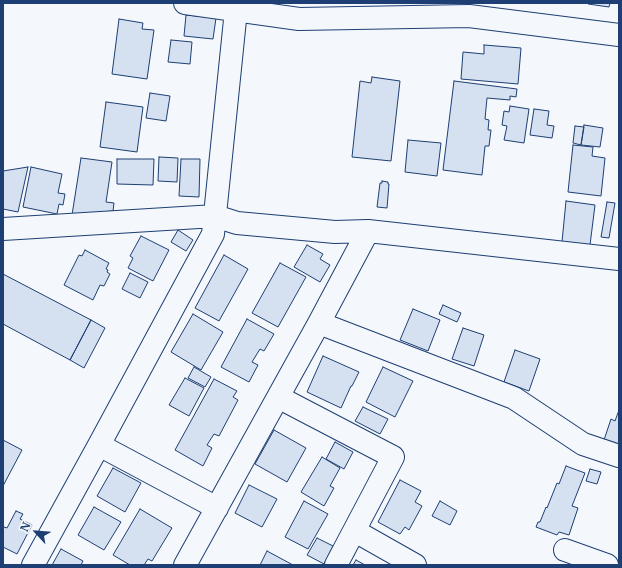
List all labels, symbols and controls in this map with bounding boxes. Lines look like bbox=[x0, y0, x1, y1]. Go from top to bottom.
north arrow bbox=[16, 512, 56, 552]
text: N bbox=[17, 520, 33, 534]

